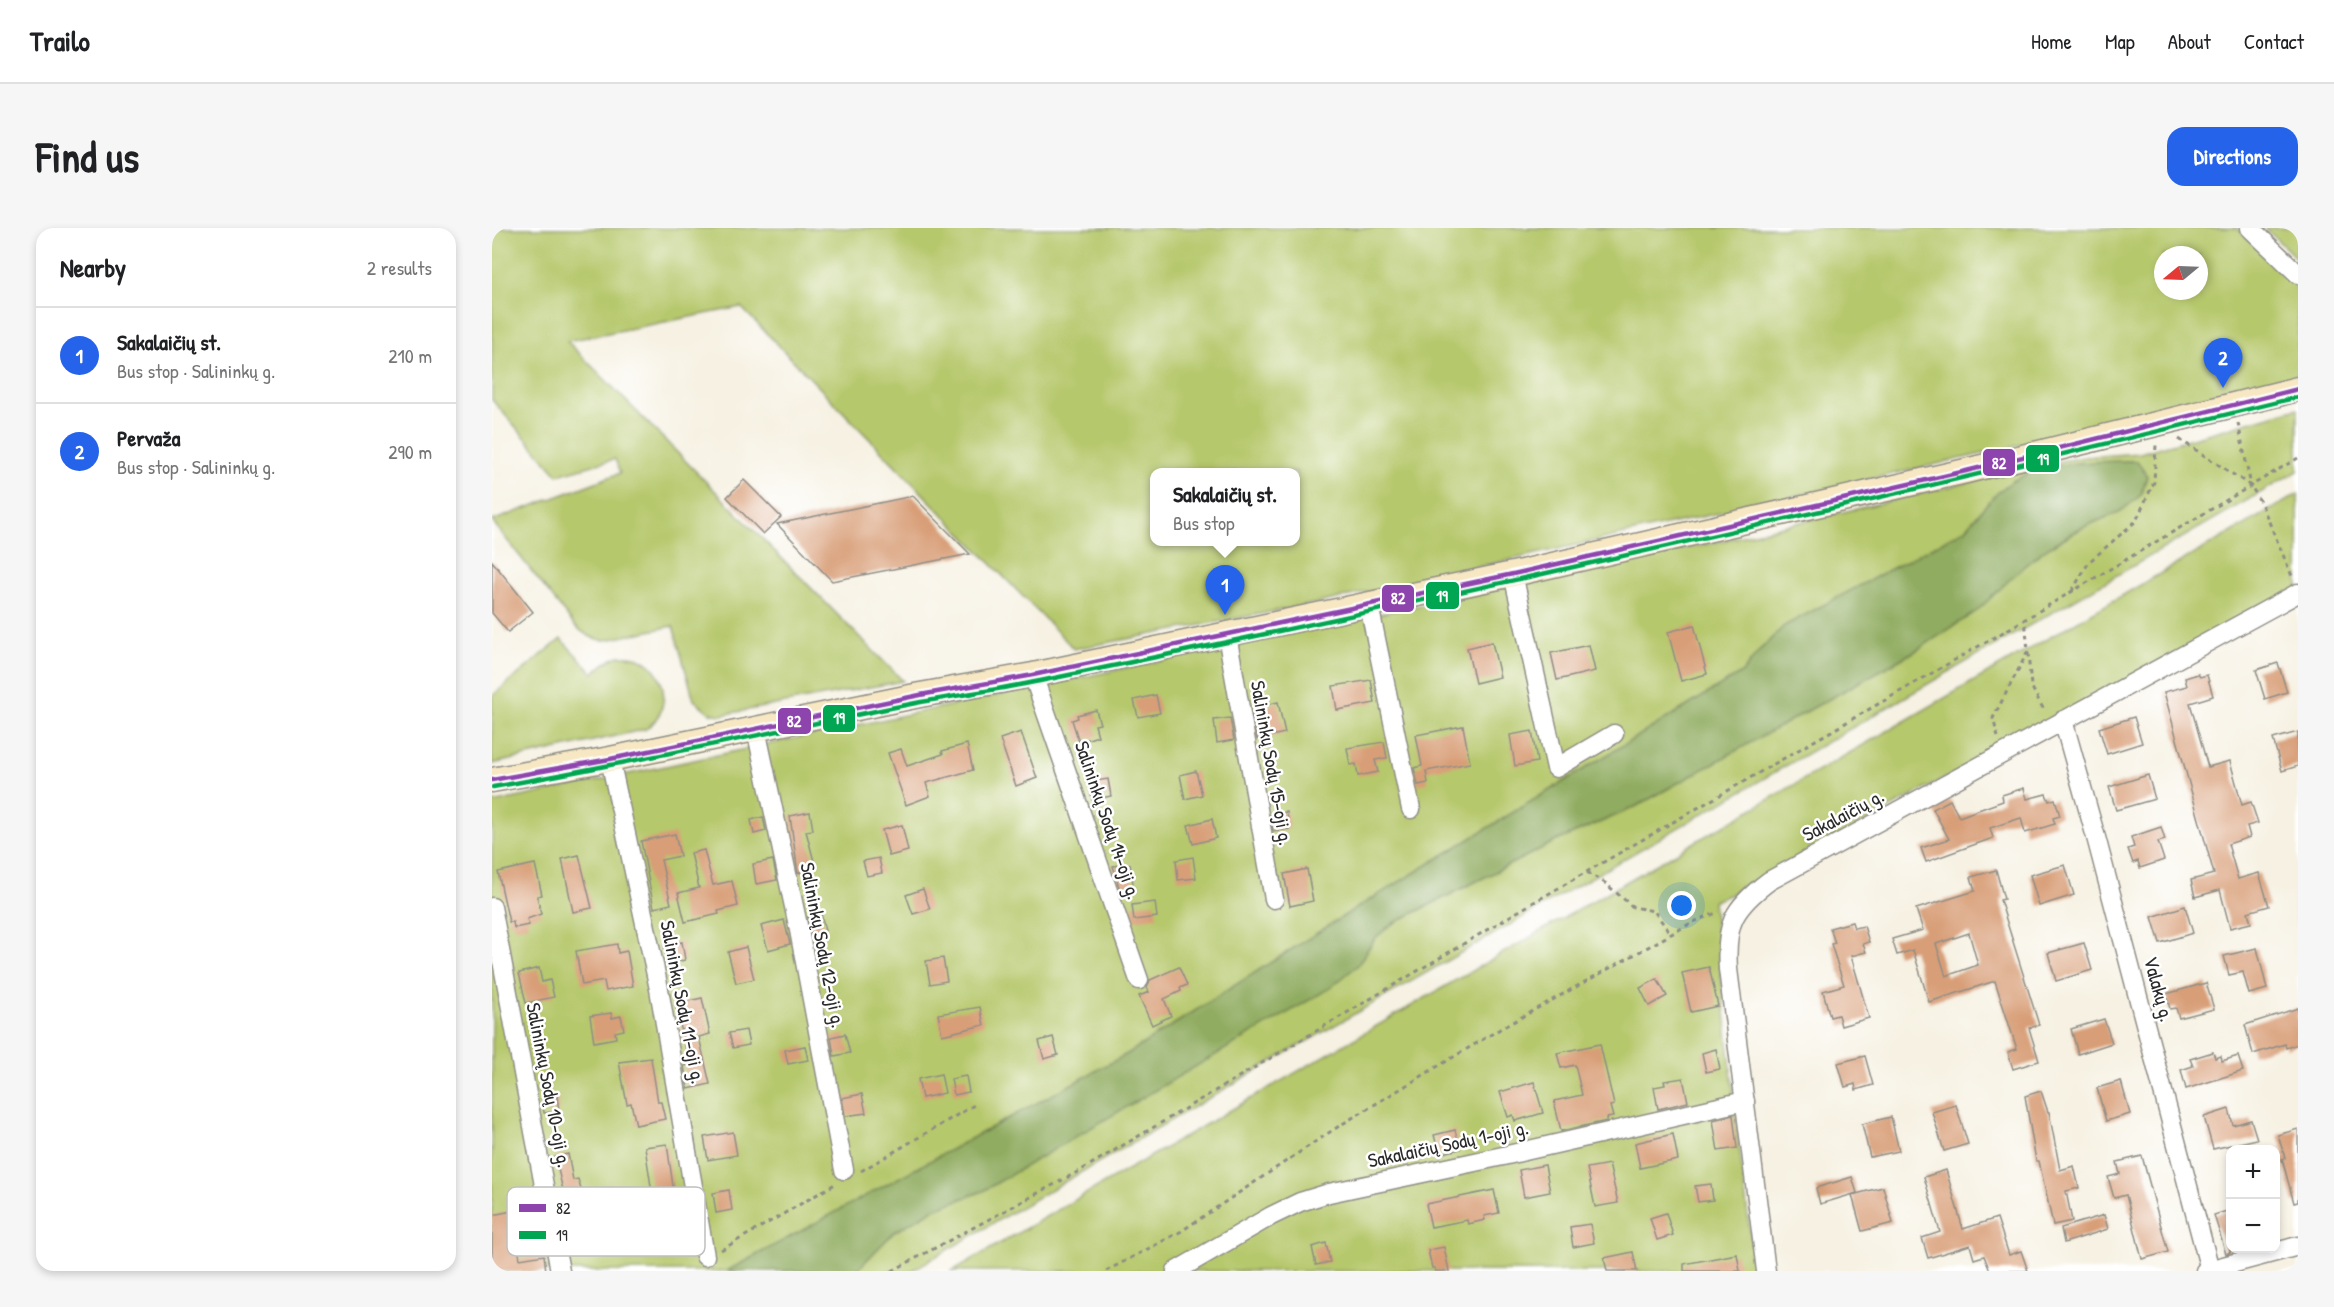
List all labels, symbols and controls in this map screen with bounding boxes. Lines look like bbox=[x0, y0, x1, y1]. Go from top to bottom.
text: Trailo bbox=[30, 22, 90, 60]
text: Home bbox=[2031, 27, 2072, 56]
text: Map bbox=[2105, 27, 2135, 56]
text: About bbox=[2168, 27, 2211, 56]
text: Contact bbox=[2244, 27, 2304, 56]
button: Directions bbox=[2167, 127, 2298, 186]
text: Find us bbox=[36, 128, 139, 185]
north arrow bbox=[2154, 246, 2208, 300]
text: Nearby bbox=[60, 250, 126, 285]
text: 2 results bbox=[367, 254, 432, 281]
text: Sakalaičių st. bbox=[117, 327, 221, 357]
pin: 2 bbox=[2204, 338, 2242, 388]
text: 1 bbox=[76, 342, 83, 369]
text: 210 m bbox=[388, 342, 432, 369]
text: Bus stop · Salininkų g. bbox=[117, 357, 275, 384]
text: Pervaža bbox=[117, 423, 180, 453]
text: 2 bbox=[75, 438, 84, 465]
text: 290 m bbox=[388, 438, 432, 465]
line badge: 19 bbox=[2025, 444, 2060, 473]
line badge: 82 bbox=[1982, 448, 2016, 477]
text: 19 bbox=[2037, 448, 2049, 470]
text: 82 bbox=[1992, 452, 2007, 474]
text: Bus stop · Salininkų g. bbox=[117, 453, 275, 480]
popup bbox=[1150, 468, 1300, 546]
text: Sakalaičių st. bbox=[1173, 479, 1277, 509]
text: Bus stop bbox=[1173, 509, 1235, 536]
pin: 1 bbox=[1206, 566, 1244, 615]
line badge: 19 bbox=[1425, 581, 1460, 610]
line badge: 82 bbox=[1381, 584, 1415, 613]
text: 19 bbox=[1436, 585, 1448, 607]
text: 82 bbox=[1391, 587, 1406, 609]
street label: Salininkų Sodų 15-oji g. bbox=[1245, 678, 1300, 847]
line badge: 19 bbox=[822, 704, 856, 733]
line badge: 82 bbox=[777, 707, 812, 735]
text: 19 bbox=[833, 707, 845, 729]
text: 82 bbox=[787, 710, 802, 732]
street label: Salininkų Sodų 14-oji g. bbox=[1069, 737, 1148, 903]
street label: Sakalaičių g. bbox=[1797, 782, 1888, 847]
street label: Salininkų Sodų 12-oji g. bbox=[794, 860, 853, 1030]
your location bbox=[1667, 891, 1696, 920]
street label: Salininkų Sodų 11-oji g. bbox=[654, 918, 713, 1086]
street label: Valakų g. bbox=[2138, 953, 2181, 1024]
street label: Salininkų Sodų 10-oji g. bbox=[520, 1000, 579, 1170]
street label: Sakalaičių Sodų 1-oji g. bbox=[1365, 1113, 1531, 1174]
map controls bbox=[2226, 1145, 2280, 1253]
button: + bbox=[2226, 1145, 2280, 1199]
legend bbox=[507, 1187, 705, 1256]
text: 82 bbox=[556, 1197, 571, 1219]
button: − bbox=[2226, 1199, 2280, 1253]
text: 19 bbox=[556, 1224, 568, 1246]

